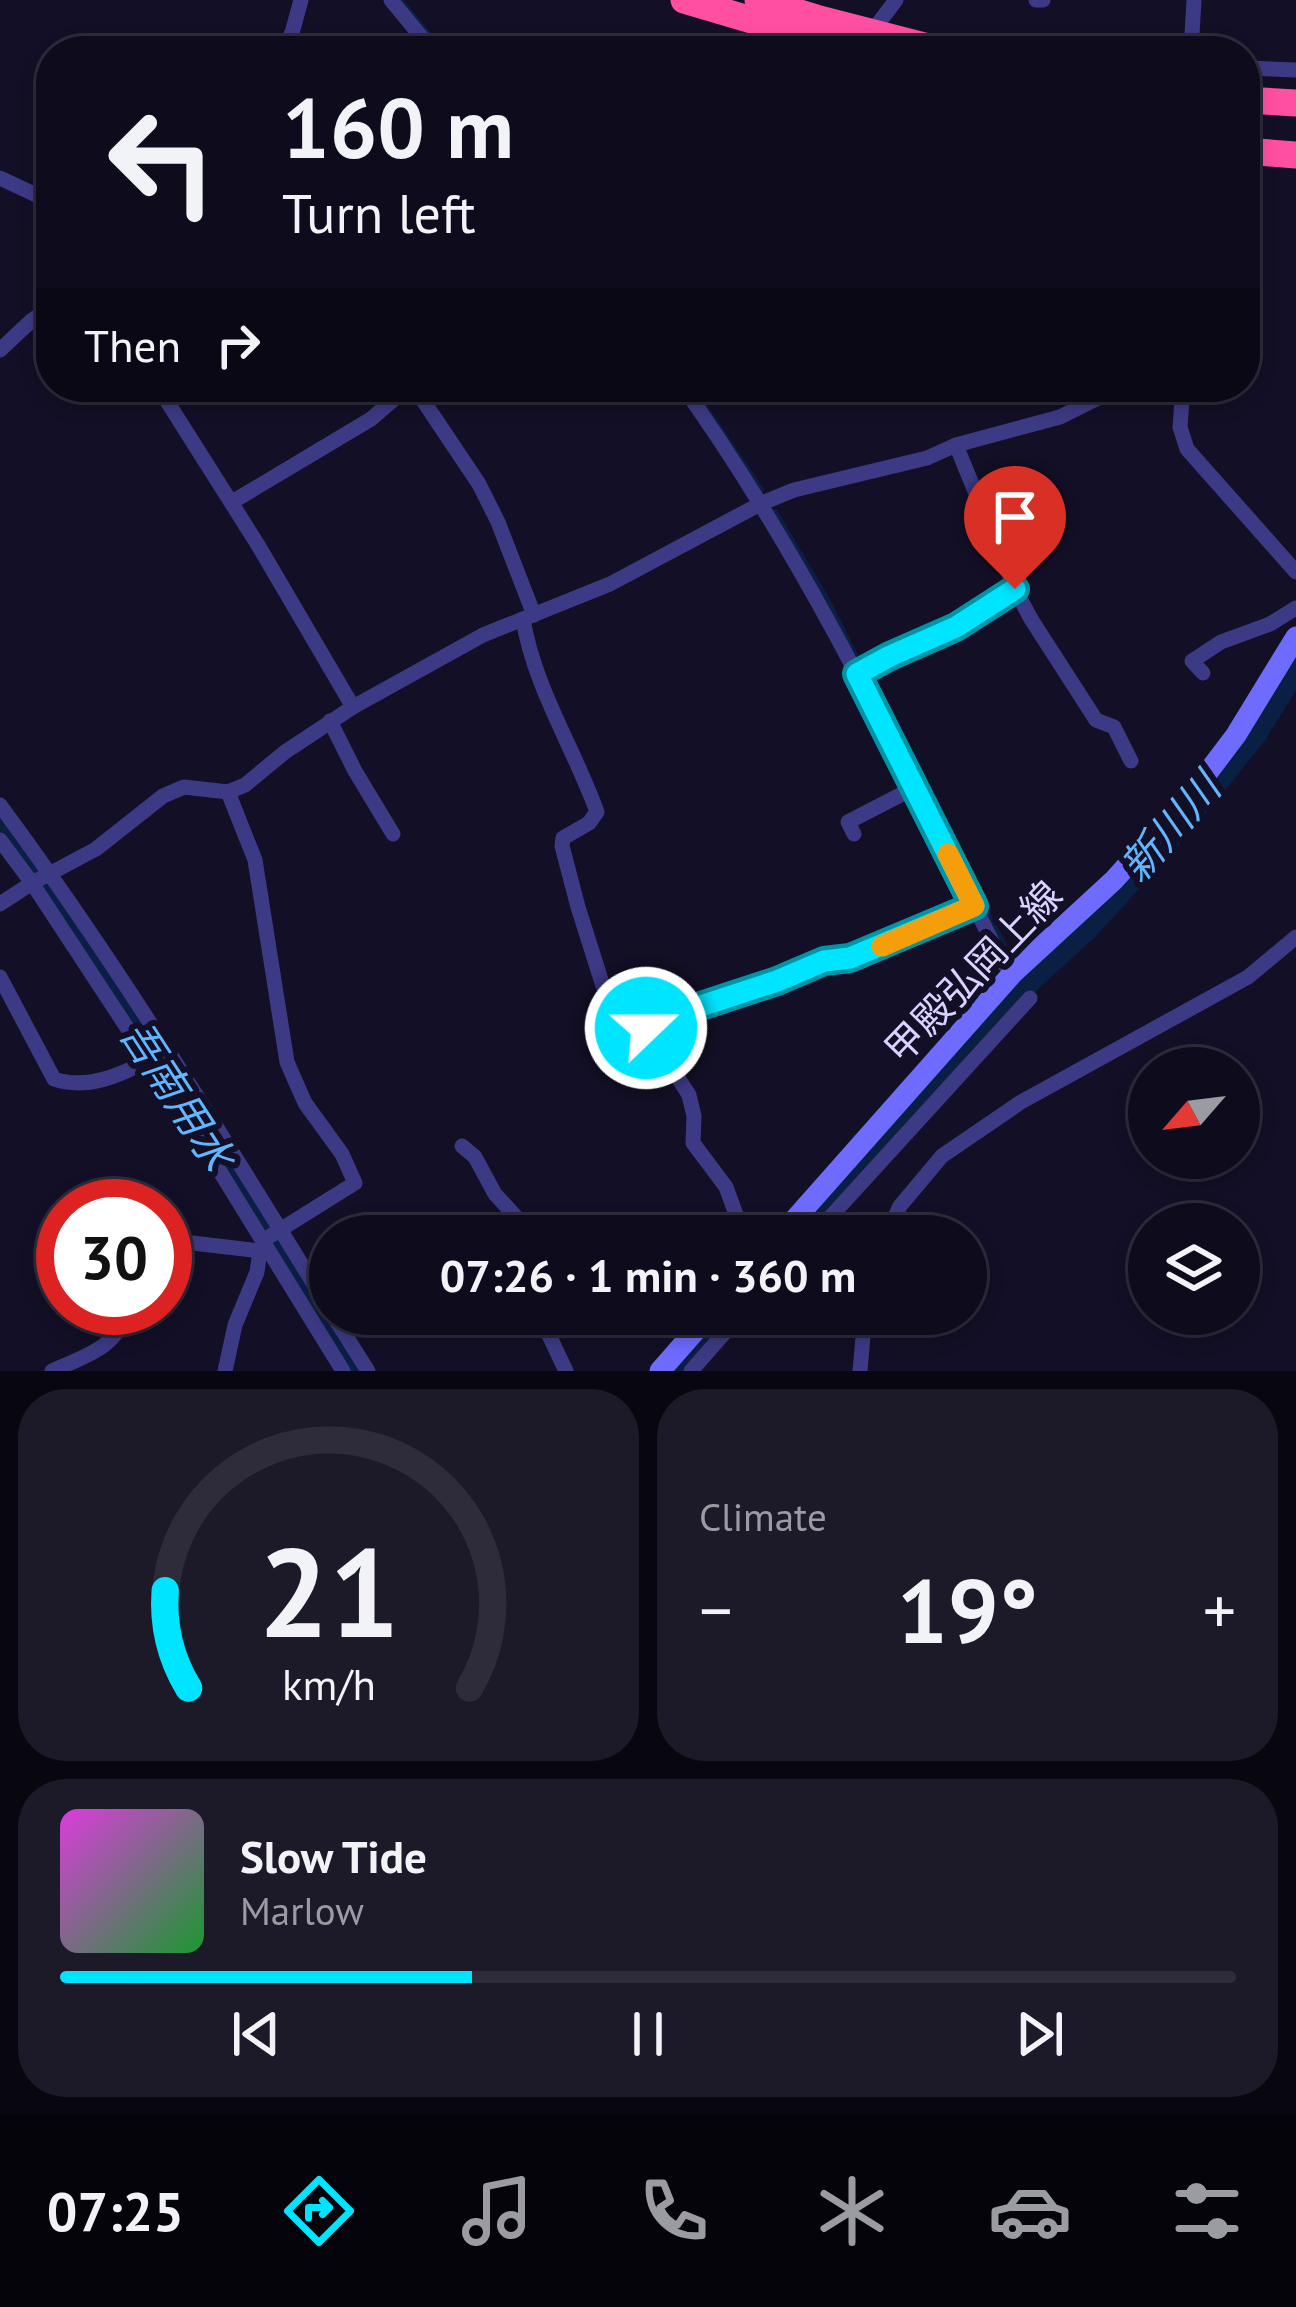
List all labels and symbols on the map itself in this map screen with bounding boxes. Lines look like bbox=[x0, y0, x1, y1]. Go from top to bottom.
pin bbox=[964, 466, 1066, 589]
water label: 新川川 bbox=[1108, 758, 1234, 892]
street label: 甲殿弘岡上線 bbox=[873, 870, 1072, 1074]
position arrow bbox=[583, 965, 709, 1091]
water label: 吾南用水 bbox=[109, 1009, 248, 1184]
north arrow bbox=[1128, 1047, 1260, 1179]
speed limit sign: 30 bbox=[36, 1179, 192, 1335]

